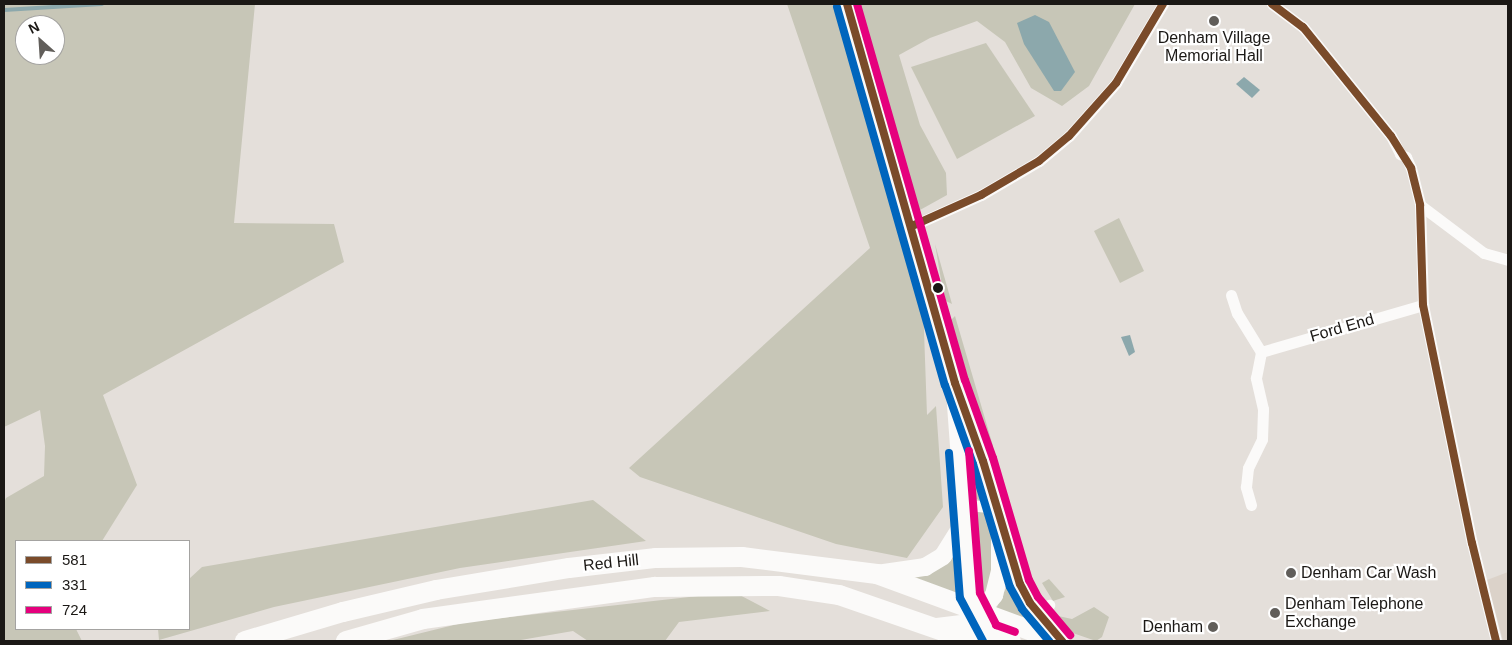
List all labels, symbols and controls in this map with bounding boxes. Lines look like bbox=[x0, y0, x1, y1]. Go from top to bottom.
north arrow bbox=[15, 15, 65, 65]
marker: Denham Village Memorial Hall bbox=[1208, 15, 1220, 27]
text: N bbox=[26, 18, 42, 37]
place label: Denham Village Memorial Hall bbox=[1158, 28, 1270, 66]
unlabelled marker bbox=[933, 283, 943, 293]
street label: Ford End bbox=[1308, 310, 1376, 346]
legend bbox=[15, 540, 190, 630]
text: 581 bbox=[62, 551, 87, 568]
street label: Red Hill bbox=[582, 551, 640, 575]
place label: Denham Car Wash bbox=[1301, 563, 1436, 583]
marker: Denham Car Wash bbox=[1285, 567, 1297, 579]
text: 331 bbox=[62, 576, 87, 593]
place label: Denham Telephone Exchange bbox=[1285, 594, 1424, 632]
text: 724 bbox=[62, 601, 87, 618]
marker: Denham Telephone Exchange bbox=[1269, 607, 1281, 619]
place label: Denham bbox=[1143, 617, 1203, 637]
marker: Denham bbox=[1207, 621, 1219, 633]

